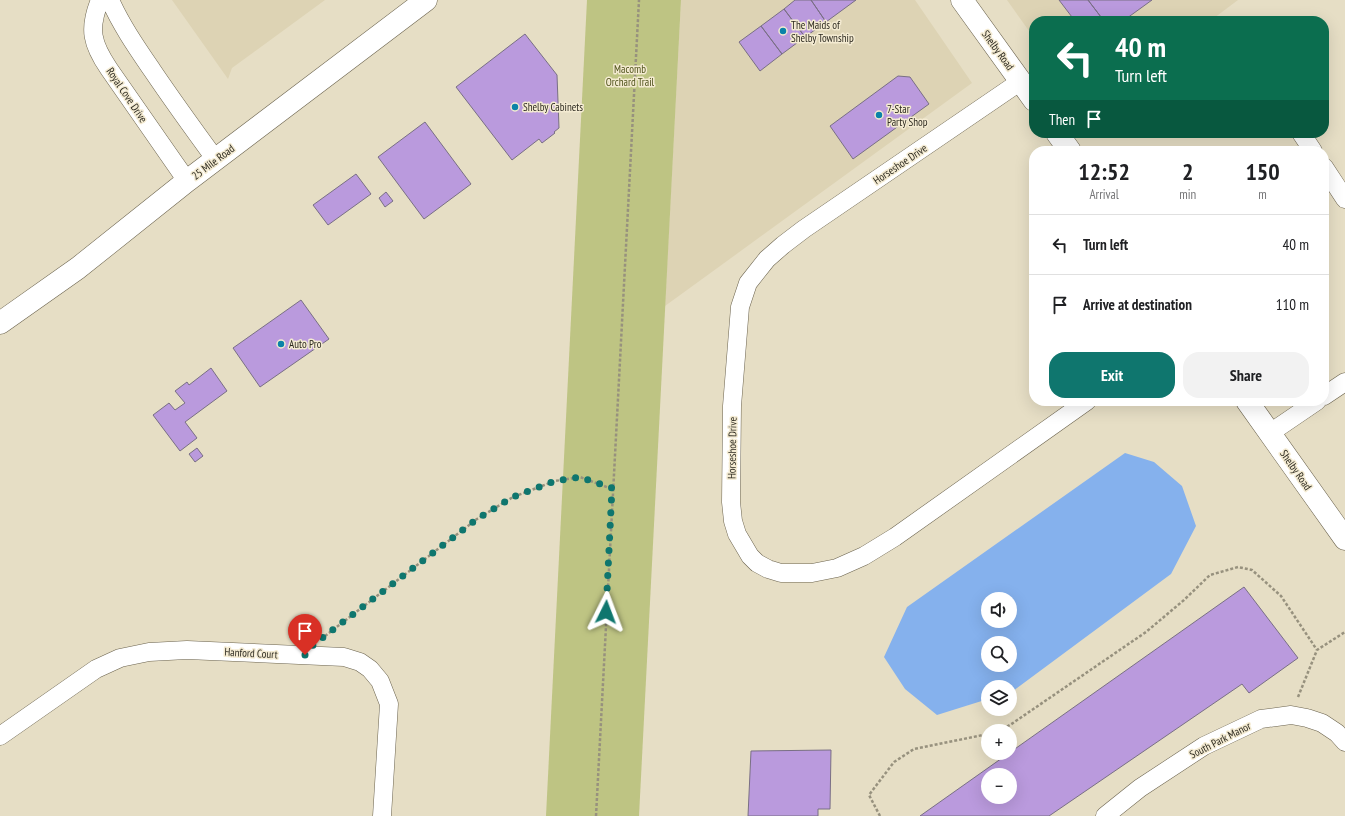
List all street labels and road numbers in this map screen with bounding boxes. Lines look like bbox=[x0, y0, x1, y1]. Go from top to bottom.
street label: Shelby Road bbox=[979, 27, 1017, 73]
street label: Royal Cove Drive bbox=[103, 65, 151, 126]
street label: 25 Mile Road bbox=[189, 141, 237, 183]
street label: Horseshoe Drive bbox=[870, 141, 930, 187]
street label: Horseshoe Drive bbox=[724, 416, 740, 479]
street label: Shelby Road bbox=[1277, 447, 1315, 493]
street label: Hanford Court bbox=[224, 645, 278, 661]
street label: South Park Manor bbox=[1187, 719, 1253, 761]

